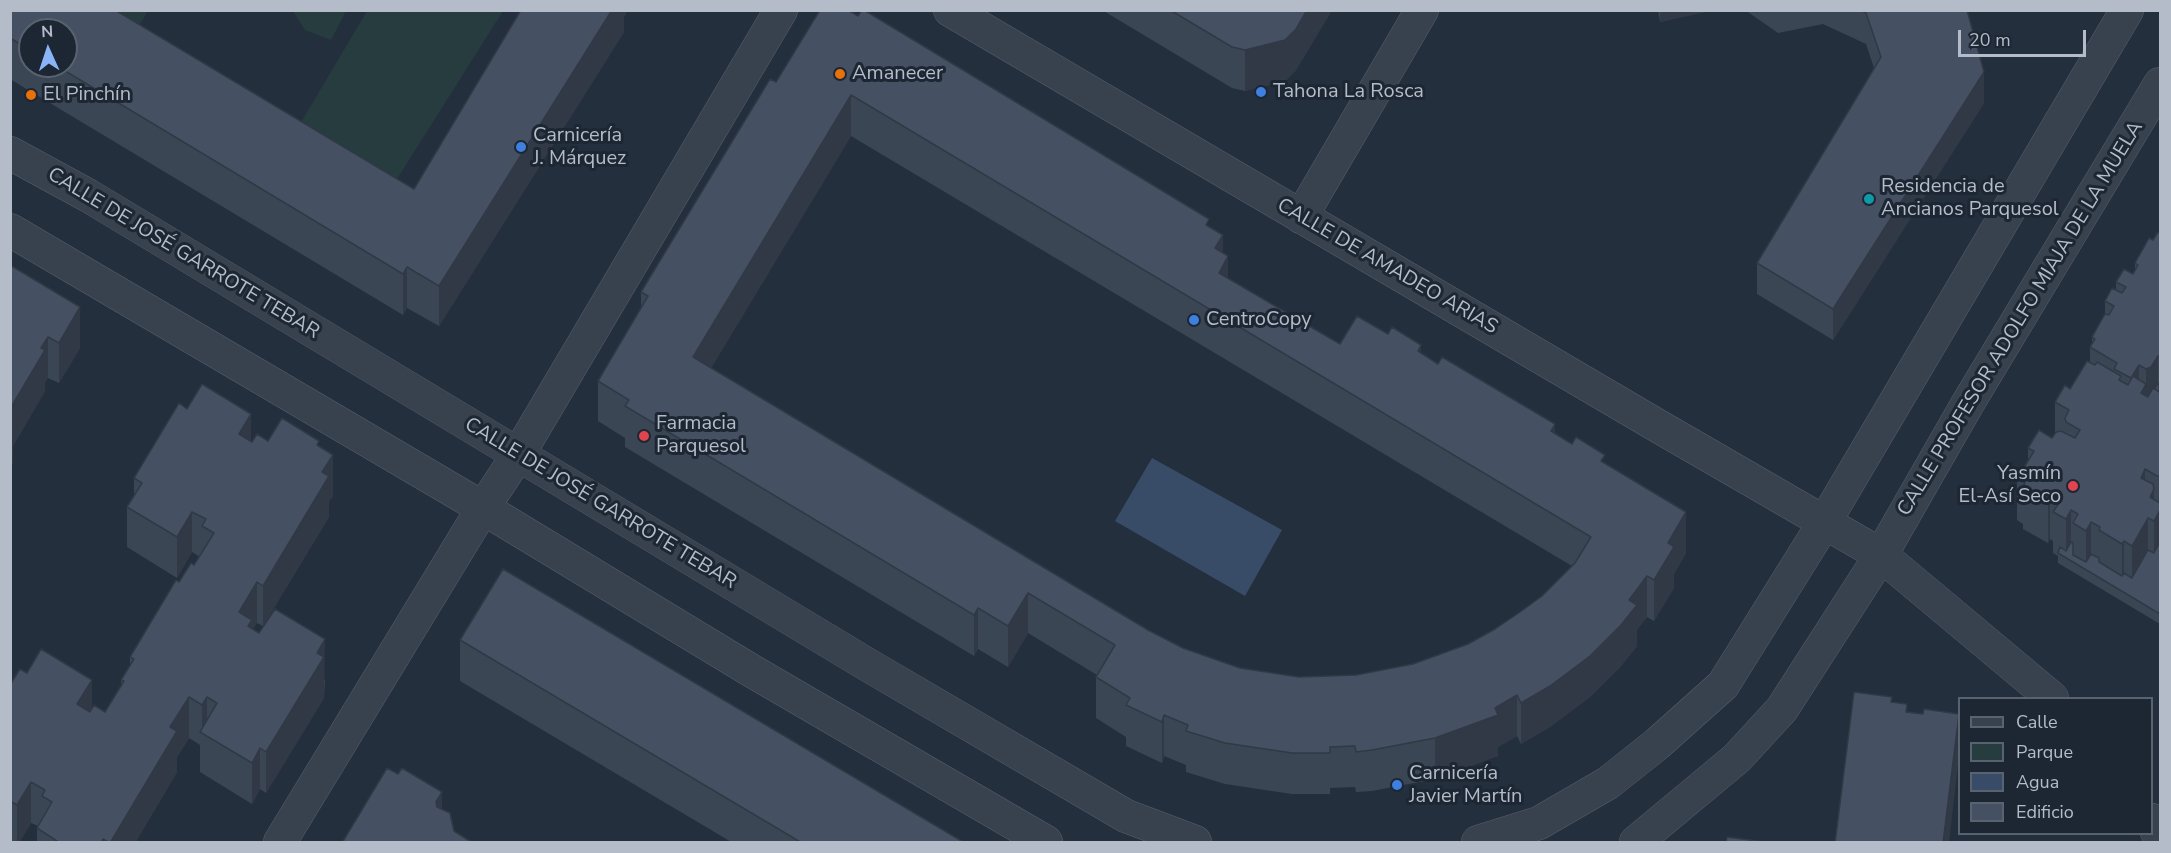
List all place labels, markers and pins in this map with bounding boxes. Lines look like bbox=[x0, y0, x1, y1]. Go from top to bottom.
place label: Amanecer bbox=[852, 62, 943, 86]
marker: Amanecer bbox=[833, 67, 847, 81]
place label: Tahona La Rosca bbox=[1273, 80, 1424, 104]
place label: El Pinchín bbox=[43, 83, 131, 107]
marker: Tahona La Rosca bbox=[1254, 85, 1268, 99]
marker: El Pinchín bbox=[24, 88, 38, 102]
place label: Carnicería J. Márquez bbox=[533, 124, 626, 171]
marker: Carnicería J. Márquez bbox=[514, 140, 528, 154]
place label: Residencia de Ancianos Parquesol bbox=[1881, 175, 2059, 222]
marker: Residencia de Ancianos Parquesol bbox=[1862, 192, 1876, 206]
place label: CentroCopy bbox=[1206, 308, 1312, 332]
marker: CentroCopy bbox=[1187, 313, 1201, 327]
place label: Farmacia Parquesol bbox=[656, 412, 746, 459]
marker: Farmacia Parquesol bbox=[637, 429, 651, 443]
place label: Yasmín El-Así Seco bbox=[1959, 462, 2061, 509]
marker: Yasmín El-Así Seco bbox=[2066, 479, 2080, 493]
place label: Carnicería Javier Martín bbox=[1409, 762, 1522, 809]
marker: Carnicería Javier Martín bbox=[1390, 778, 1404, 792]

